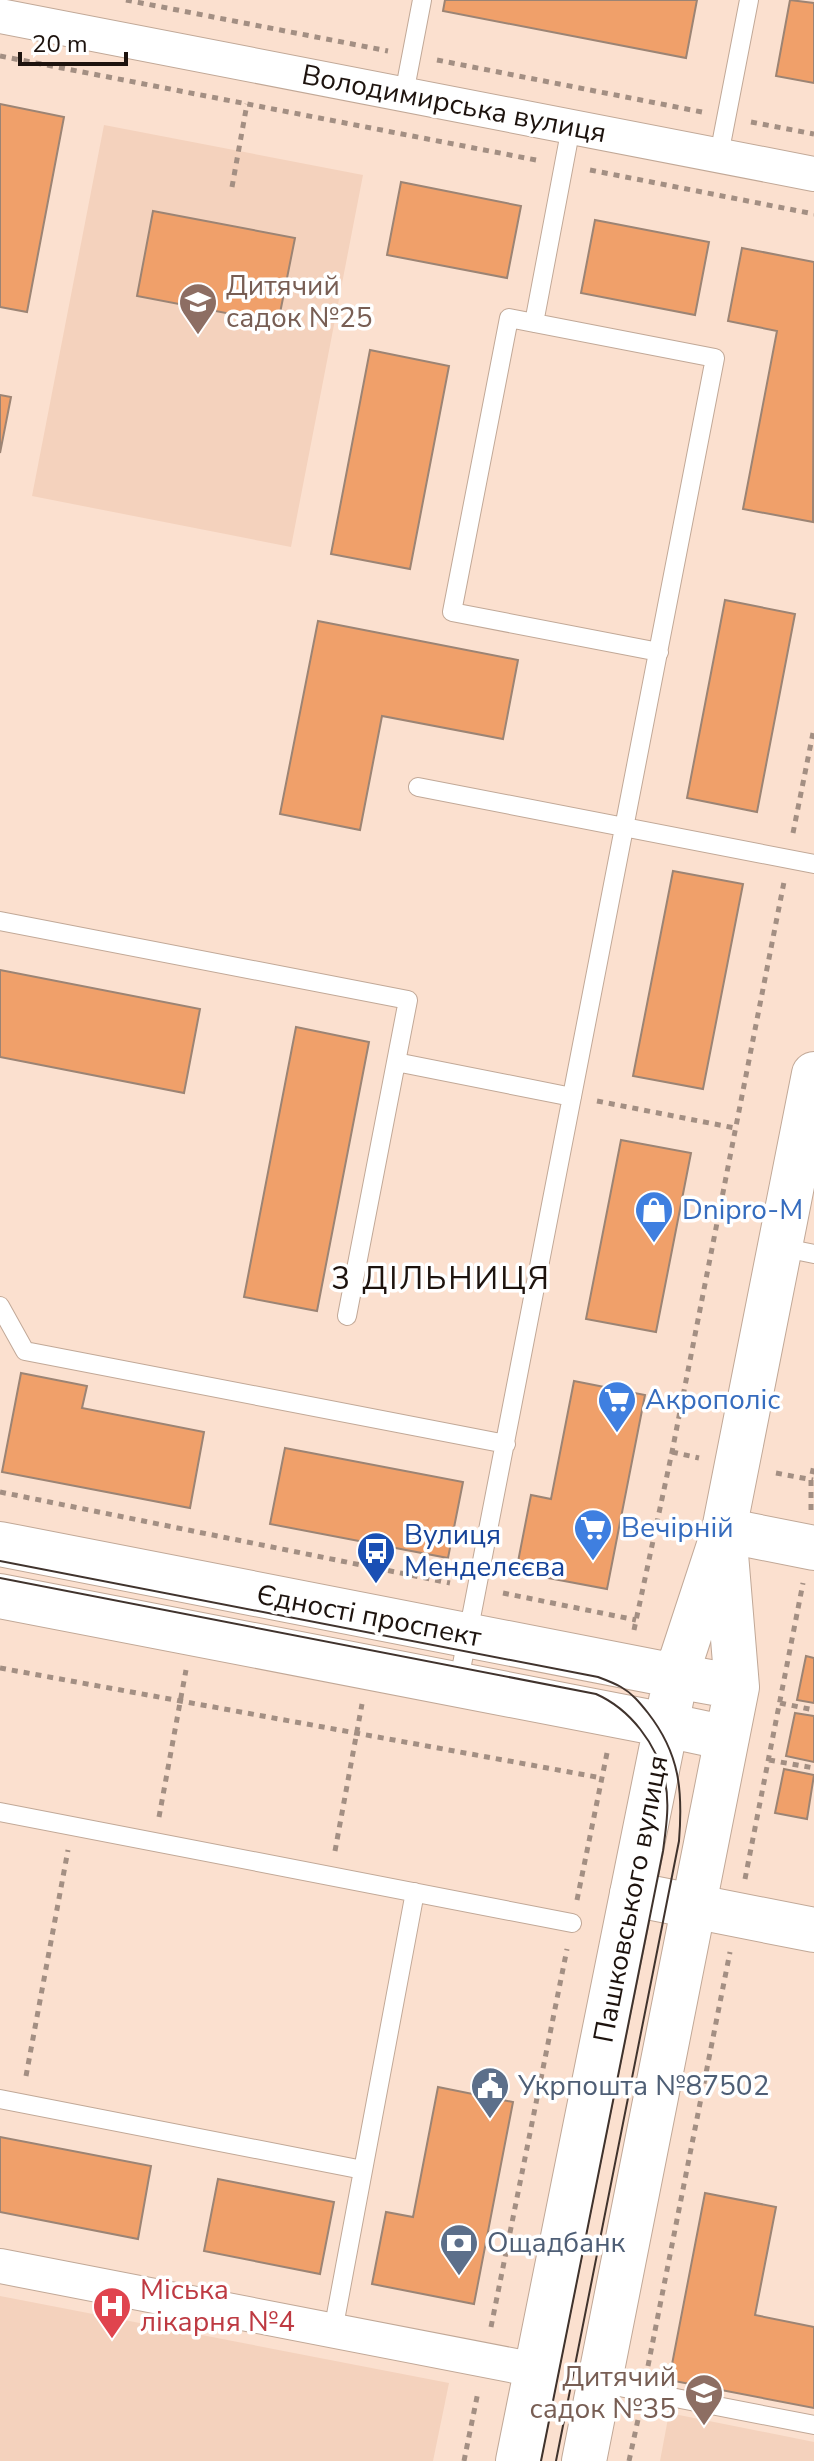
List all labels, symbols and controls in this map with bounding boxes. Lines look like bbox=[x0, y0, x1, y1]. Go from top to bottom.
scale bar bbox=[20, 16, 126, 66]
text: 20 m bbox=[32, 28, 88, 60]
street label: Володимирська вулиця bbox=[298, 56, 610, 152]
place label: Дитячий садок №25 bbox=[226, 267, 373, 337]
school or university icon: Дитячий садок №25 bbox=[177, 281, 219, 336]
shop icon: Dnipro-M bbox=[633, 1189, 675, 1244]
place label: Dnipro-M bbox=[682, 1191, 803, 1229]
district label: 3 ДІЛЬНИЦЯ bbox=[331, 1257, 551, 1300]
supermarket icon: Акрополіс bbox=[596, 1379, 638, 1434]
place label: Акрополіс bbox=[645, 1381, 781, 1419]
supermarket icon: Вечірній bbox=[572, 1507, 614, 1562]
place label: Вечірній bbox=[621, 1509, 734, 1547]
place label: Вулиця Менделєєва bbox=[404, 1516, 565, 1586]
bus stop icon: Вулиця Менделєєва bbox=[355, 1530, 397, 1585]
street label: Єдності проспект bbox=[253, 1576, 485, 1657]
street label: Пашковського вулиця bbox=[584, 1752, 678, 2046]
public building icon: Укрпошта №87502 bbox=[469, 2065, 511, 2120]
place label: Укрпошта №87502 bbox=[517, 2067, 769, 2105]
bank icon: Ощадбанк bbox=[438, 2222, 480, 2277]
place label: Ощадбанк bbox=[487, 2224, 626, 2262]
place label: Міська лікарня №4 bbox=[140, 2271, 295, 2341]
hospital icon: Міська лікарня №4 bbox=[91, 2285, 133, 2340]
place label: Дитячий садок №35 bbox=[530, 2358, 676, 2428]
school or university icon: Дитячий садок №35 bbox=[683, 2372, 725, 2427]

